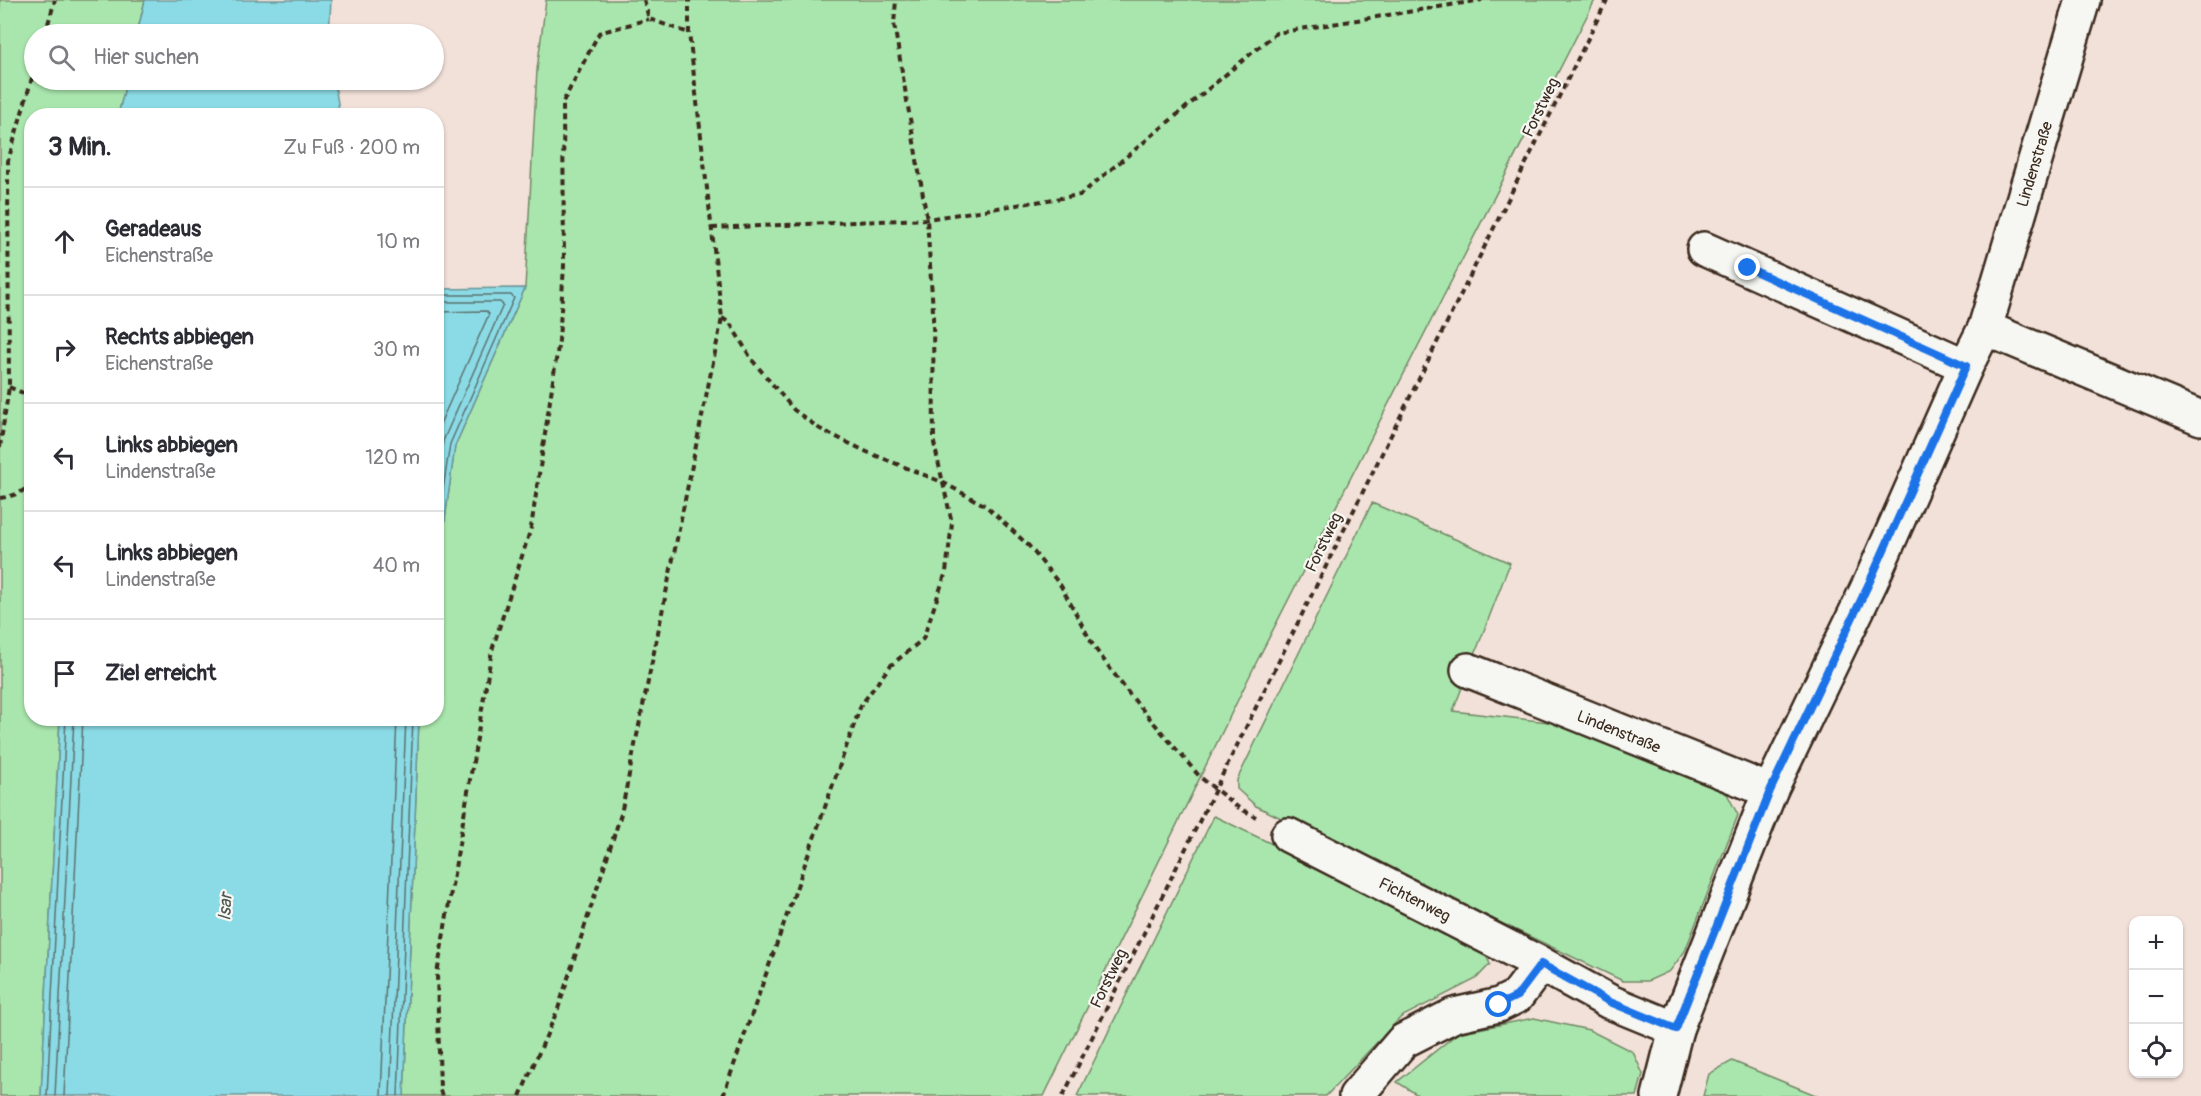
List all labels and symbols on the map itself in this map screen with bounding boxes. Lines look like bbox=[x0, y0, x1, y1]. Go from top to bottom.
street label: Forstweg bbox=[1518, 75, 1564, 140]
street label: Lindenstraße bbox=[2012, 119, 2057, 210]
route end bbox=[1734, 254, 1760, 280]
street label: Forstweg bbox=[1301, 510, 1347, 575]
street label: Lindenstraße bbox=[1574, 706, 1663, 758]
street label: Fichtenweg bbox=[1375, 873, 1454, 926]
water label: Isar bbox=[213, 890, 238, 922]
street label: Forstweg bbox=[1086, 946, 1132, 1011]
route start bbox=[1485, 991, 1511, 1017]

